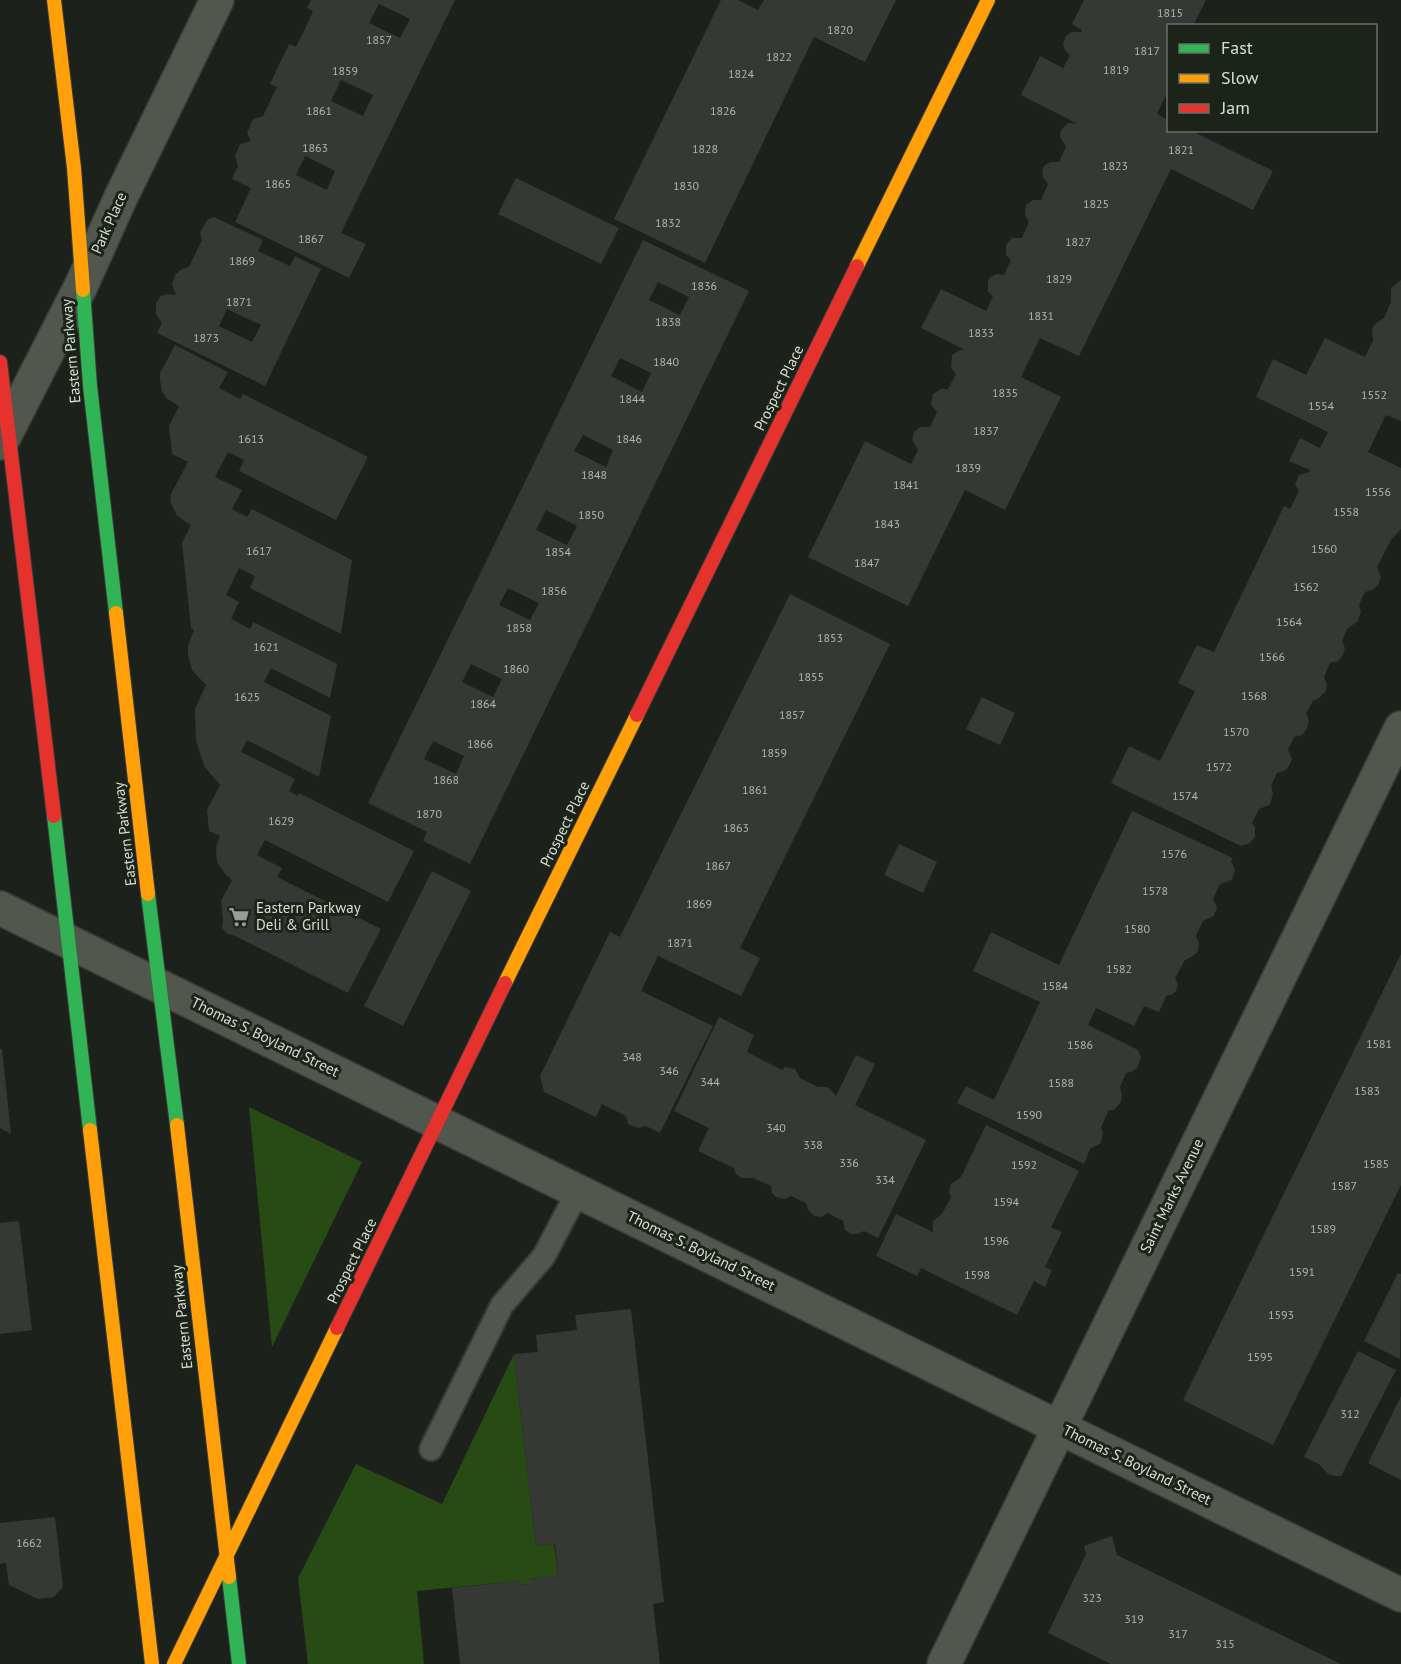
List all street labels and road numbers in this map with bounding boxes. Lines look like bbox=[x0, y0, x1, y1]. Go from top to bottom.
street label: Park Place bbox=[87, 189, 131, 257]
street label: Eastern Parkway bbox=[56, 298, 85, 404]
street label: Prospect Place bbox=[750, 342, 807, 434]
street label: Prospect Place bbox=[536, 778, 593, 870]
street label: Eastern Parkway bbox=[109, 781, 140, 887]
street label: Thomas S. Boyland Street bbox=[188, 992, 342, 1081]
street label: Saint Marks Avenue bbox=[1136, 1135, 1207, 1256]
street label: Thomas S. Boyland Street bbox=[624, 1206, 778, 1295]
street label: Prospect Place bbox=[323, 1215, 380, 1307]
street label: Eastern Parkway bbox=[167, 1264, 196, 1370]
street label: Thomas S. Boyland Street bbox=[1060, 1420, 1214, 1509]

